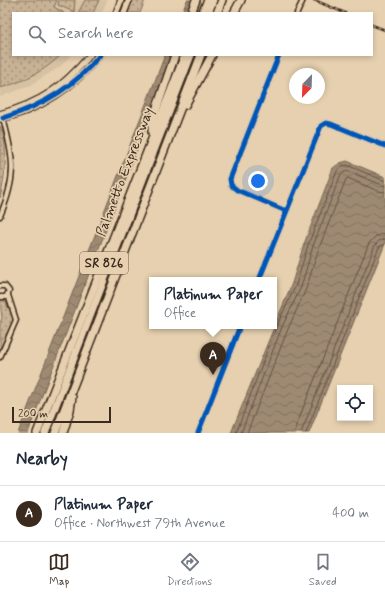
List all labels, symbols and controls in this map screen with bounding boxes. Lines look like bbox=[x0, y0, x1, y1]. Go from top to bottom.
search box bbox=[12, 12, 373, 56]
icon: search bbox=[26, 23, 48, 45]
text: Search here bbox=[58, 24, 134, 44]
north arrow bbox=[289, 68, 325, 104]
street label: Palmetto Expressway bbox=[92, 105, 158, 239]
your location bbox=[248, 171, 268, 191]
road number: SR 826 bbox=[80, 252, 128, 274]
popup bbox=[149, 277, 277, 329]
text: Platinum Paper bbox=[164, 285, 262, 305]
text: Office bbox=[164, 305, 196, 322]
pin: A bbox=[200, 342, 226, 375]
map controls bbox=[337, 385, 373, 421]
button: locate bbox=[337, 385, 373, 421]
scale bar bbox=[12, 405, 111, 424]
text: 200 m bbox=[18, 407, 48, 421]
text: Nearby bbox=[16, 448, 68, 470]
text: Platinum Paper bbox=[54, 495, 153, 515]
text: A bbox=[25, 505, 33, 522]
text: 400 m bbox=[332, 505, 369, 522]
text: Office · Northwest 79th Avenue bbox=[54, 515, 225, 532]
tab: Map bbox=[48, 551, 70, 589]
tab: Directions bbox=[167, 551, 212, 589]
tab: Saved bbox=[309, 551, 337, 589]

